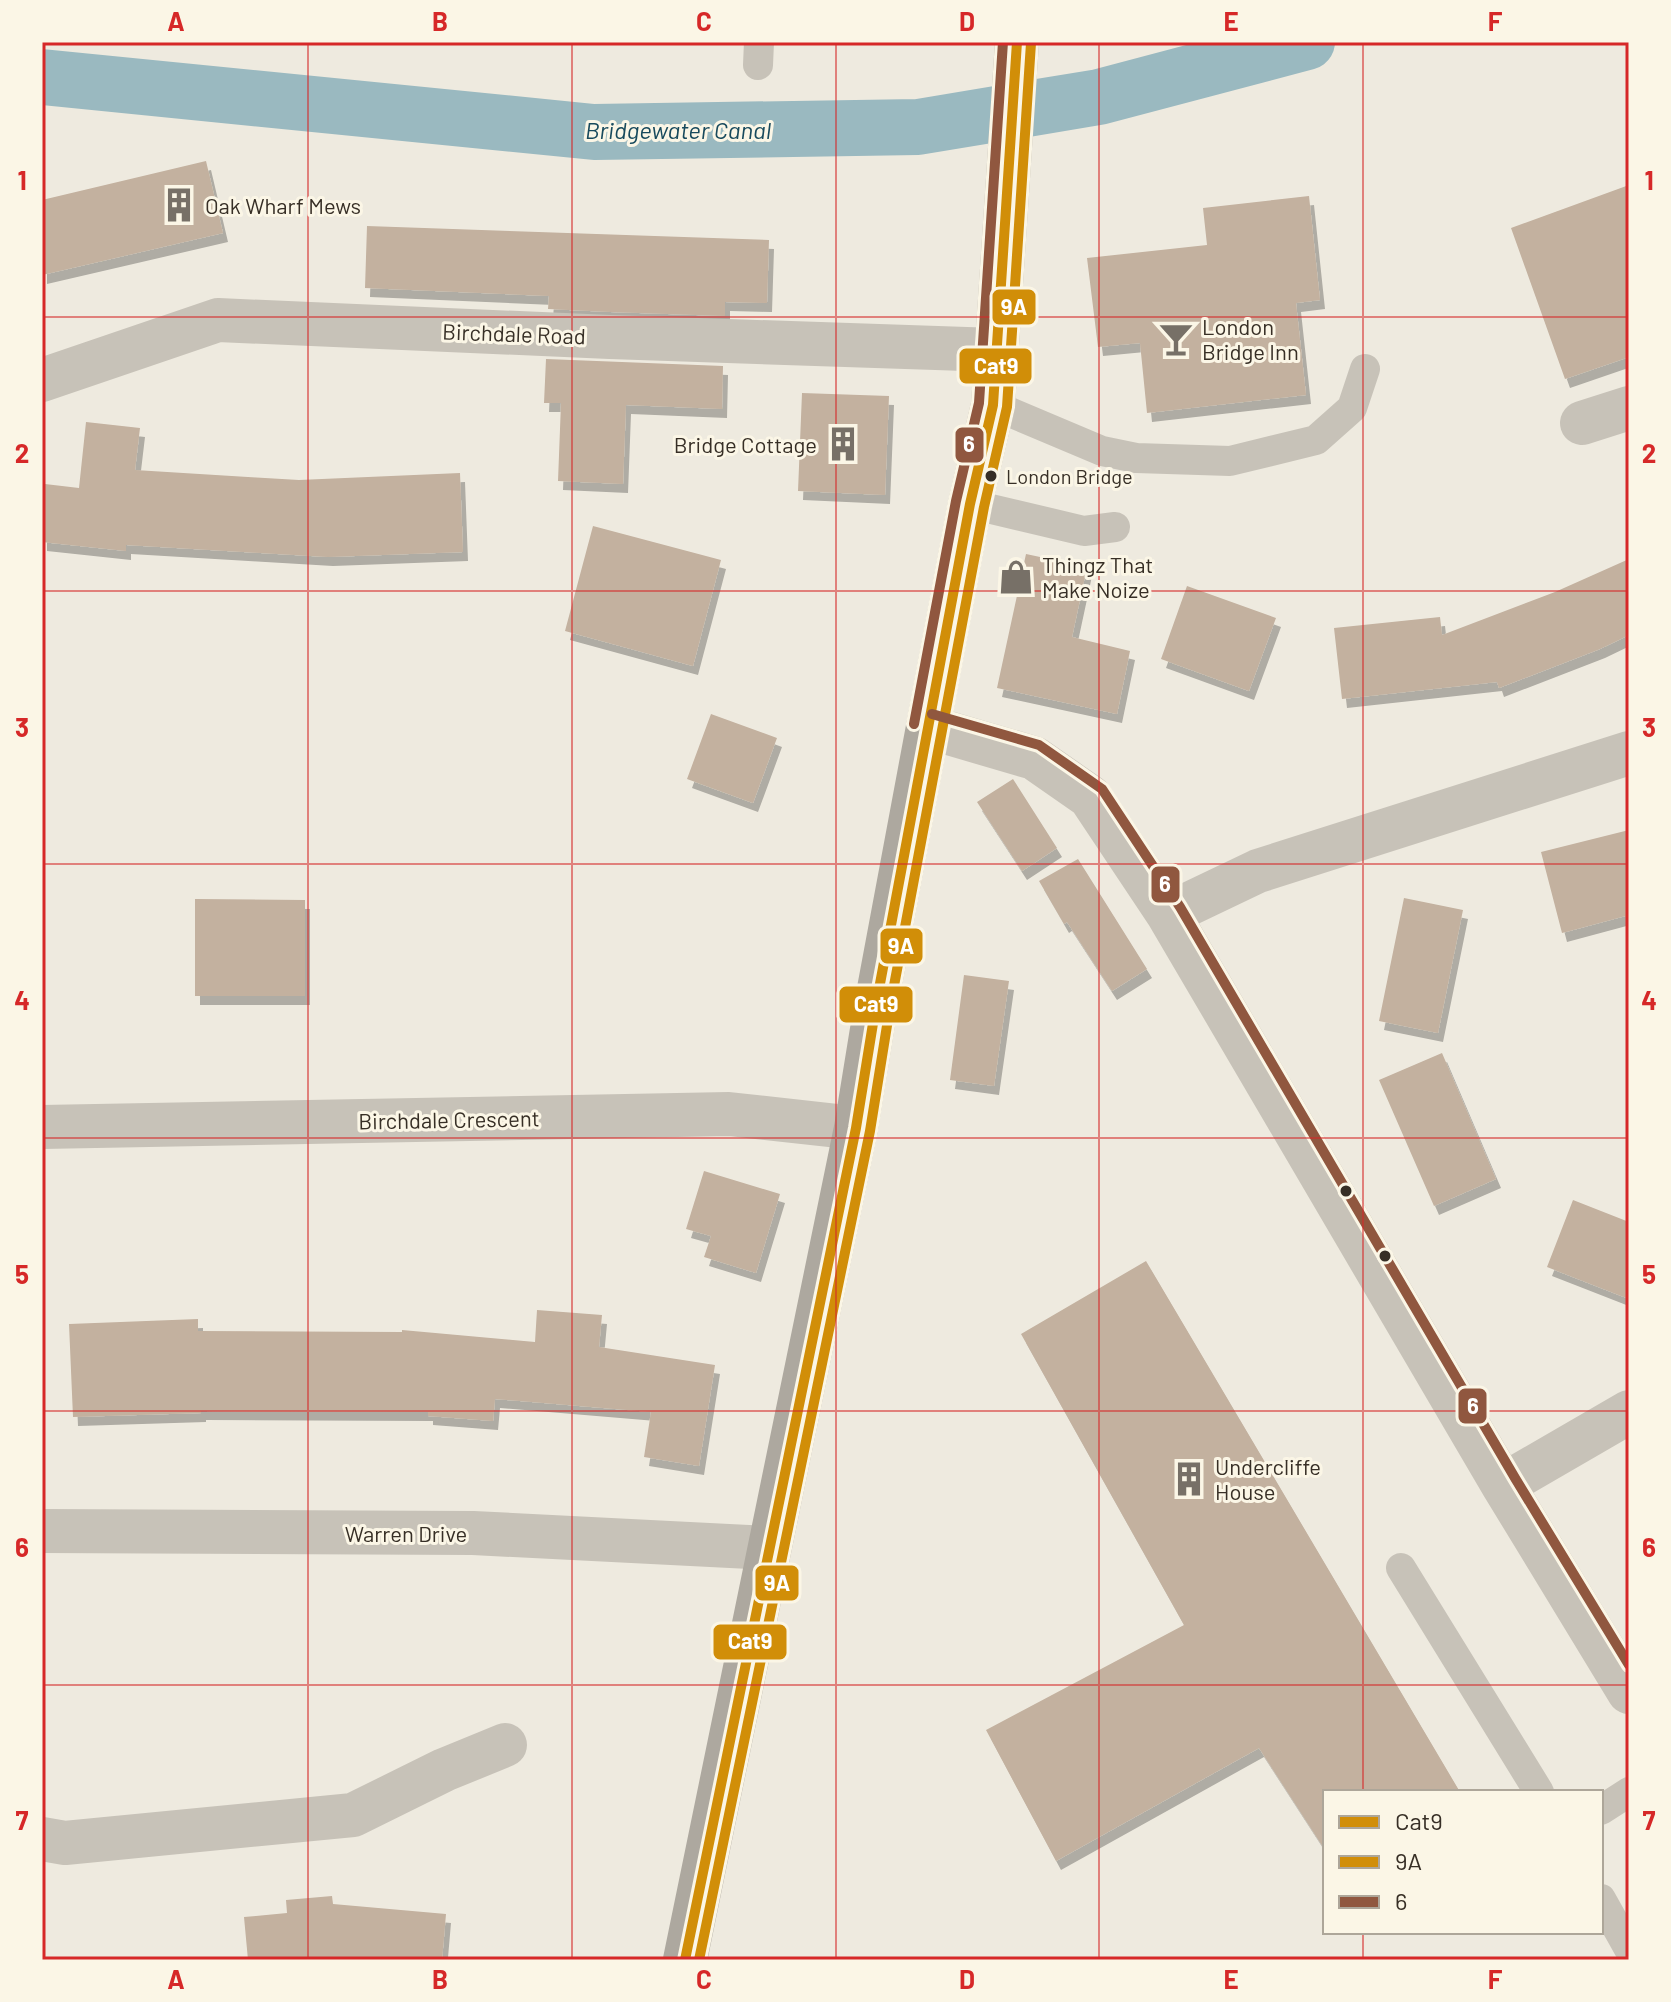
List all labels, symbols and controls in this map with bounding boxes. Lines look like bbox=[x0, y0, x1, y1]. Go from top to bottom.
text: A bbox=[167, 5, 185, 36]
text: B bbox=[432, 5, 448, 36]
text: C bbox=[696, 5, 712, 36]
text: D bbox=[959, 5, 975, 36]
text: E bbox=[1223, 5, 1239, 36]
text: F bbox=[1488, 5, 1503, 36]
water label: Bridgewater Canal bbox=[585, 115, 772, 144]
text: 1 bbox=[17, 164, 27, 195]
text: 1 bbox=[1644, 164, 1654, 195]
building icon: Oak Wharf Mews bbox=[160, 186, 198, 224]
place label: Oak Wharf Mews bbox=[205, 192, 361, 218]
line badge: 9A bbox=[991, 288, 1037, 326]
text: 9A bbox=[1001, 293, 1027, 319]
place label: London Bridge Inn bbox=[1202, 313, 1299, 364]
street label: Birchdale Road bbox=[442, 318, 586, 348]
bar icon: London Bridge Inn bbox=[1157, 320, 1195, 358]
line badge: Cat9 bbox=[958, 347, 1033, 385]
text: Cat9 bbox=[974, 352, 1018, 378]
building icon: Bridge Cottage bbox=[824, 425, 862, 463]
line badge: 6 bbox=[954, 426, 985, 464]
text: 6 bbox=[963, 430, 975, 456]
place label: Bridge Cottage bbox=[674, 431, 817, 457]
text: 2 bbox=[15, 437, 29, 468]
text: 2 bbox=[1642, 437, 1656, 468]
place label: London Bridge bbox=[1006, 464, 1133, 488]
marker: London Bridge bbox=[983, 468, 999, 484]
place label: Thingz That Make Noize bbox=[1042, 551, 1153, 602]
shop icon: Thingz That Make Noize bbox=[997, 558, 1035, 596]
text: 3 bbox=[15, 711, 29, 742]
text: 3 bbox=[1642, 711, 1656, 742]
line badge: 6 bbox=[1150, 865, 1181, 904]
text: 6 bbox=[1159, 870, 1171, 896]
line badge: 9A bbox=[879, 927, 924, 965]
text: 9A bbox=[888, 932, 914, 958]
text: 4 bbox=[14, 984, 30, 1015]
text: 4 bbox=[1641, 984, 1657, 1015]
line badge: Cat9 bbox=[838, 985, 914, 1024]
text: Cat9 bbox=[854, 990, 898, 1016]
street label: Birchdale Crescent bbox=[358, 1104, 540, 1134]
unlabelled marker bbox=[1338, 1183, 1354, 1199]
unlabelled marker bbox=[1377, 1248, 1393, 1264]
text: 5 bbox=[15, 1258, 29, 1289]
text: 5 bbox=[1642, 1258, 1656, 1289]
line badge: 6 bbox=[1457, 1387, 1488, 1425]
text: 6 bbox=[1467, 1392, 1479, 1418]
place label: Undercliffe House bbox=[1215, 1453, 1321, 1504]
building icon: Undercliffe House bbox=[1170, 1460, 1208, 1498]
street label: Warren Drive bbox=[345, 1520, 467, 1546]
text: 6 bbox=[15, 1531, 29, 1562]
text: 6 bbox=[1642, 1531, 1656, 1562]
line badge: 9A bbox=[754, 1564, 800, 1602]
text: 9A bbox=[764, 1569, 790, 1595]
line badge: Cat9 bbox=[712, 1623, 788, 1661]
text: Cat9 bbox=[728, 1627, 772, 1653]
legend bbox=[1323, 1790, 1603, 1934]
text: 7 bbox=[16, 1804, 29, 1835]
text: 7 bbox=[1643, 1804, 1656, 1835]
text: Cat9 bbox=[1395, 1806, 1443, 1835]
text: 9A bbox=[1395, 1846, 1422, 1875]
text: 6 bbox=[1395, 1886, 1407, 1915]
text: A bbox=[167, 1963, 185, 1994]
text: B bbox=[432, 1963, 448, 1994]
text: C bbox=[696, 1963, 712, 1994]
text: D bbox=[959, 1963, 975, 1994]
text: E bbox=[1223, 1963, 1239, 1994]
text: F bbox=[1488, 1963, 1503, 1994]

